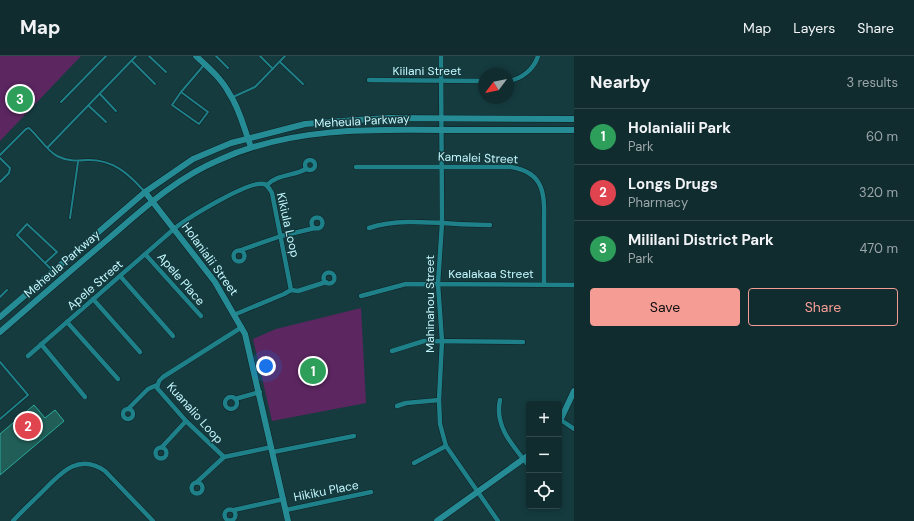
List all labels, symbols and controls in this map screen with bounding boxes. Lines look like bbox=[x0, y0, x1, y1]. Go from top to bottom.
text: Map bbox=[20, 15, 60, 40]
text: Map bbox=[743, 19, 771, 37]
text: Layers bbox=[793, 19, 835, 37]
text: Share bbox=[857, 19, 894, 37]
street label: Kiilani Street bbox=[393, 63, 462, 79]
north arrow bbox=[478, 68, 514, 104]
text: Nearby bbox=[590, 71, 650, 93]
text: 3 results bbox=[846, 74, 898, 91]
pin: 3 bbox=[7, 84, 33, 114]
street label: Meheula Parkway bbox=[314, 110, 410, 131]
text: Holanialii Park bbox=[628, 118, 731, 138]
text: 1 bbox=[601, 128, 605, 145]
text: 60 m bbox=[866, 128, 898, 145]
text: Park bbox=[628, 138, 654, 155]
street label: Kamalei Street bbox=[438, 149, 519, 167]
text: Longs Drugs bbox=[628, 174, 718, 194]
text: 2 bbox=[599, 184, 607, 201]
text: 320 m bbox=[859, 184, 898, 201]
street label: Kikiula Loop bbox=[273, 191, 303, 259]
text: Pharmacy bbox=[628, 194, 688, 211]
street label: Holanialii Street bbox=[178, 219, 242, 299]
street label: Meheula Parkway bbox=[21, 226, 104, 301]
text: Mililani District Park bbox=[628, 230, 774, 250]
text: 3 bbox=[599, 240, 607, 257]
text: 470 m bbox=[859, 240, 898, 257]
street label: Apele Place bbox=[154, 249, 208, 309]
text: Park bbox=[628, 250, 654, 267]
street label: Mahinahou Street bbox=[422, 255, 438, 353]
street label: Apele Street bbox=[64, 256, 127, 314]
street label: Kealakaa Street bbox=[448, 266, 534, 282]
button: Save bbox=[590, 288, 740, 326]
button: Share bbox=[748, 288, 898, 326]
your location bbox=[256, 356, 276, 376]
pin: 1 bbox=[300, 356, 326, 386]
street label: Kuanalio Loop bbox=[163, 379, 227, 447]
map controls bbox=[526, 401, 562, 509]
button: + bbox=[526, 401, 562, 437]
pin: 2 bbox=[15, 411, 41, 441]
button: − bbox=[526, 437, 562, 473]
button: locate bbox=[526, 473, 562, 509]
street label: Hikiku Place bbox=[292, 477, 360, 505]

